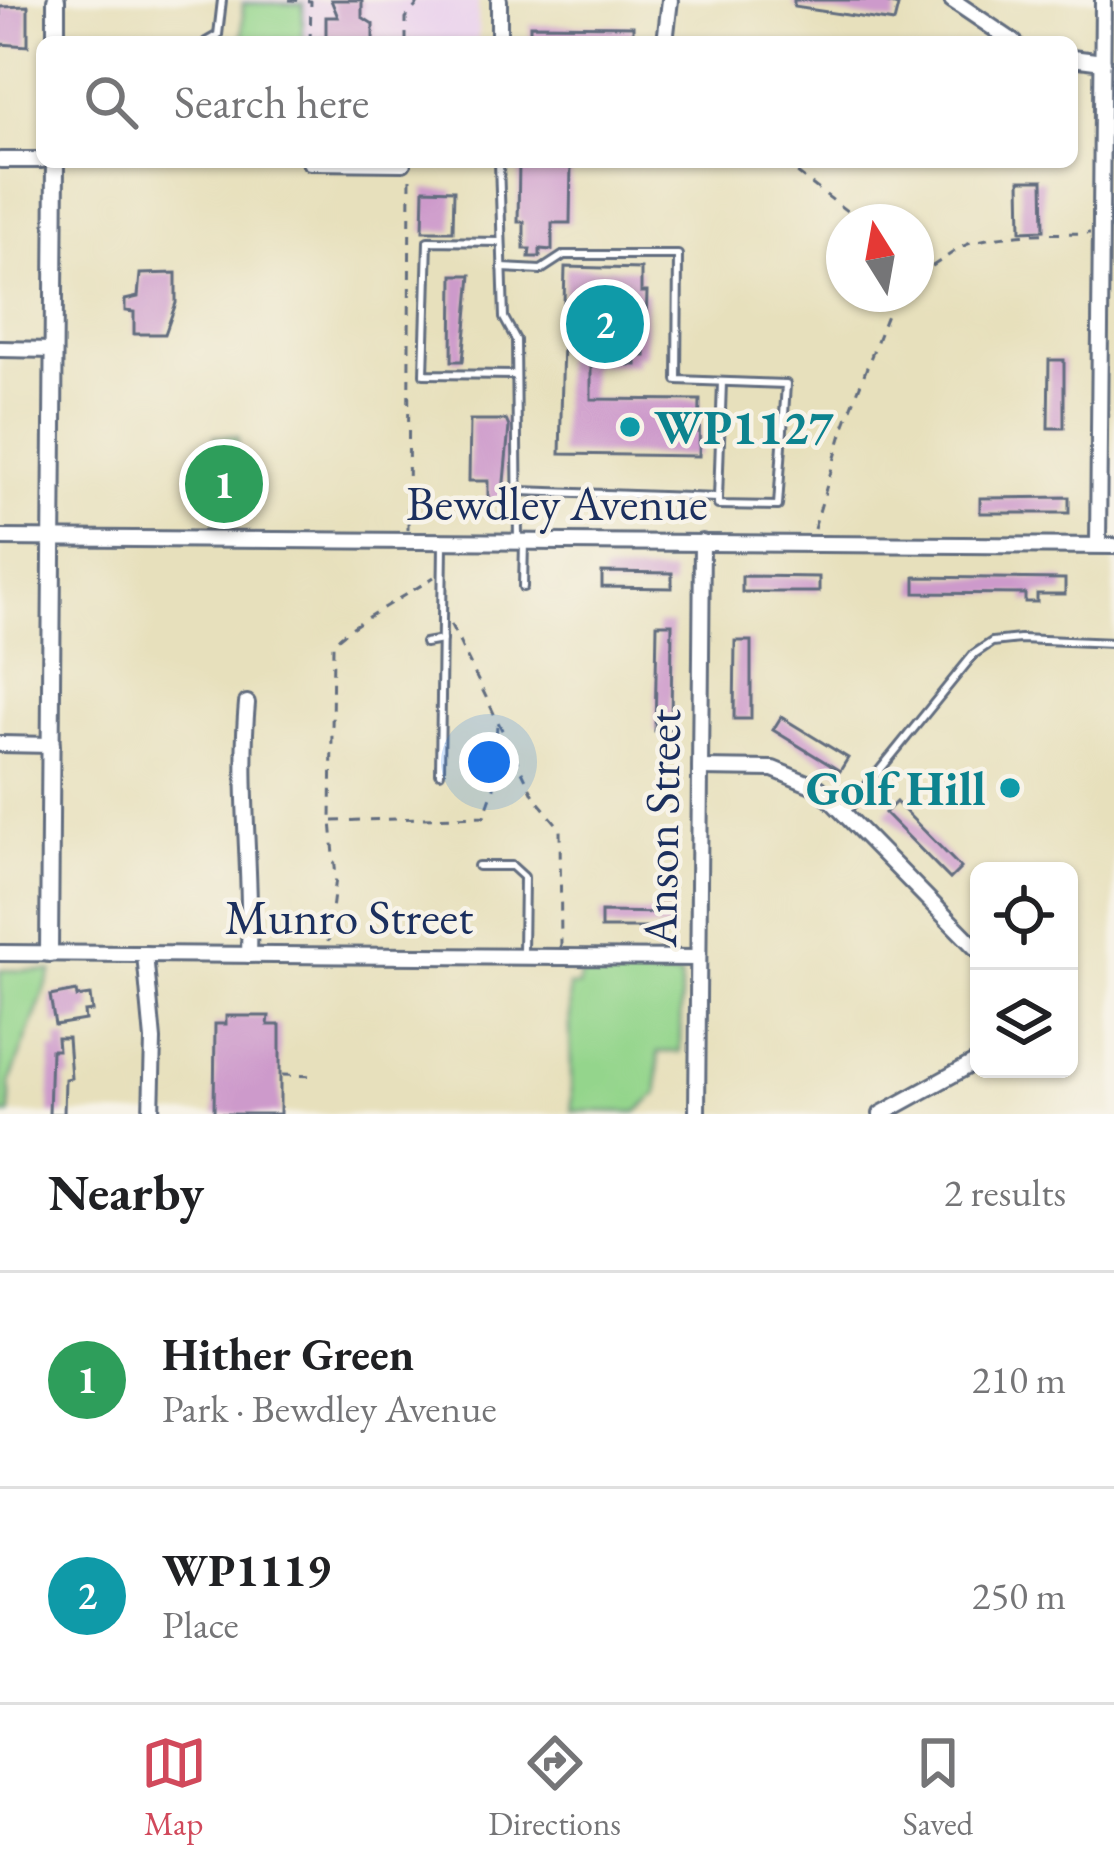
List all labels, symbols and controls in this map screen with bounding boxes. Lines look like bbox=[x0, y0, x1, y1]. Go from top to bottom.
search box bbox=[36, 36, 1078, 168]
icon: search bbox=[78, 69, 144, 135]
text: Search here bbox=[174, 73, 369, 131]
north arrow bbox=[826, 204, 934, 312]
pin: 2 bbox=[566, 279, 644, 369]
place label: WP1127 bbox=[654, 396, 834, 458]
marker: WP1127 bbox=[617, 414, 643, 440]
pin: 1 bbox=[185, 439, 263, 529]
street label: Bewdley Avenue bbox=[406, 472, 708, 534]
street label: Anson Street bbox=[628, 708, 694, 949]
your location bbox=[459, 732, 519, 792]
place label: Golf Hill bbox=[806, 757, 986, 819]
marker: Golf Hill bbox=[997, 775, 1023, 801]
map controls bbox=[970, 862, 1078, 1078]
button: locate bbox=[970, 862, 1078, 970]
street label: Munro Street bbox=[225, 886, 473, 948]
button: layers bbox=[970, 970, 1078, 1078]
text: Nearby bbox=[48, 1159, 204, 1225]
text: 2 results bbox=[944, 1167, 1066, 1218]
text: Hither Green bbox=[162, 1325, 414, 1383]
text: 1 bbox=[77, 1354, 97, 1405]
text: 210 m bbox=[972, 1354, 1066, 1405]
text: Park · Bewdley Avenue bbox=[162, 1383, 497, 1434]
text: WP1119 bbox=[162, 1541, 330, 1599]
text: 2 bbox=[77, 1570, 97, 1621]
text: 250 m bbox=[972, 1570, 1066, 1621]
text: Place bbox=[162, 1599, 239, 1650]
tab: Map bbox=[141, 1730, 207, 1845]
tab: Directions bbox=[488, 1730, 621, 1845]
tab: Saved bbox=[903, 1730, 973, 1845]

